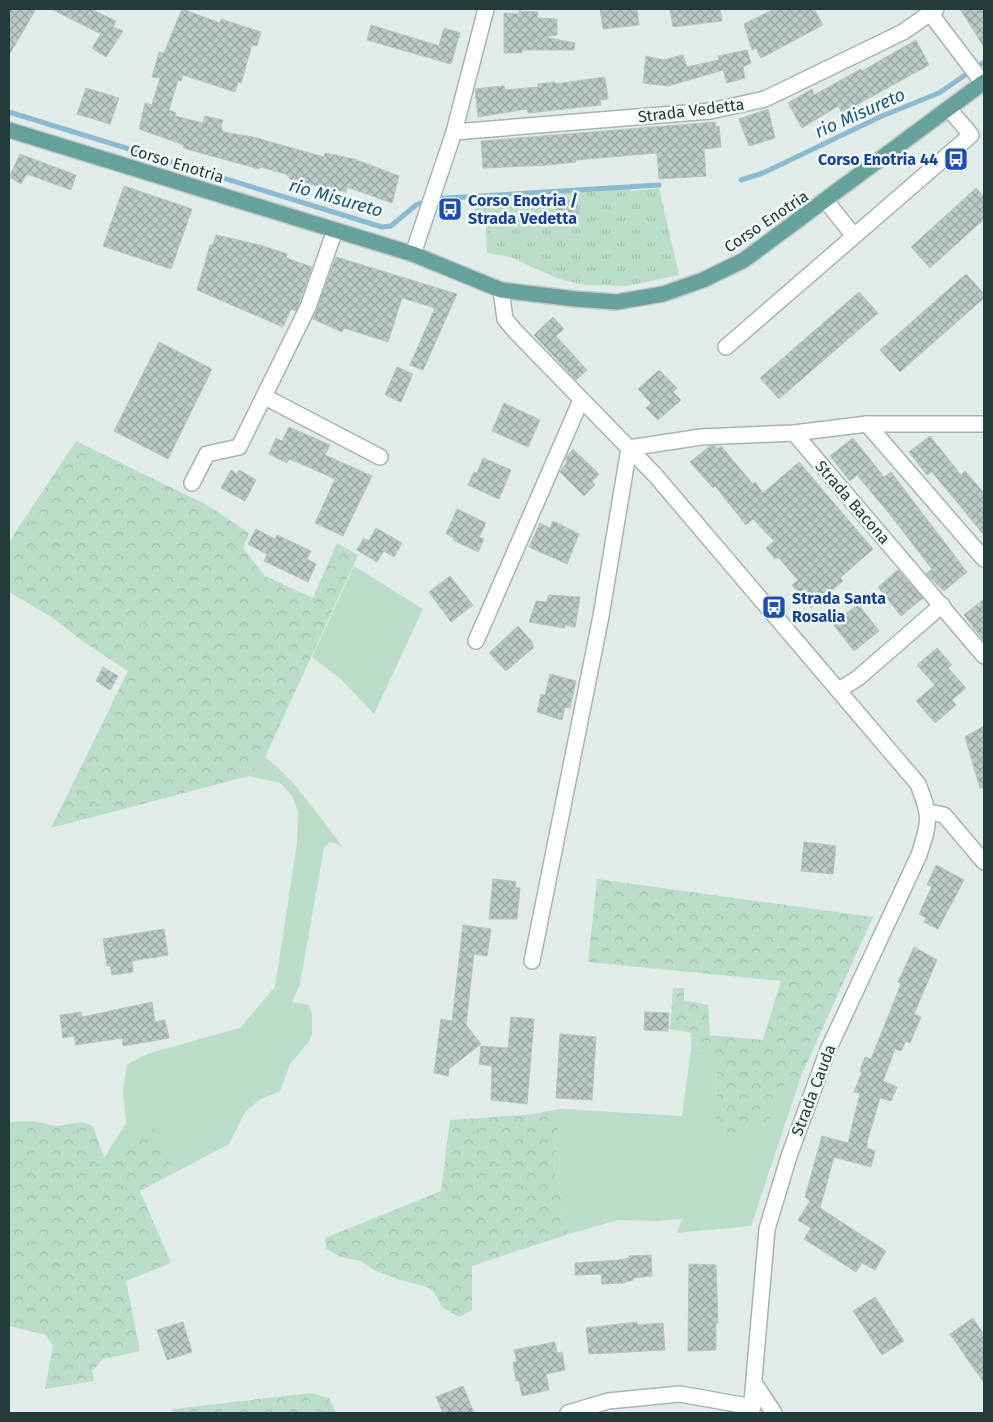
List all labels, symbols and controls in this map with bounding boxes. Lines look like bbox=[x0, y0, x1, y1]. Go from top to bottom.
water label: rio Misureto bbox=[811, 83, 909, 143]
street label: Strada Vedetta bbox=[637, 95, 745, 126]
street label: Corso Enotria bbox=[128, 140, 226, 187]
bus stop icon: Corso Enotria 44 bbox=[943, 146, 969, 172]
place label: Corso Enotria 44 bbox=[818, 150, 938, 169]
water label: rio Misureto bbox=[287, 174, 385, 222]
street label: Corso Enotria bbox=[721, 186, 812, 256]
place label: Corso Enotria / Strada Vedetta bbox=[468, 191, 578, 228]
bus stop icon: Corso Enotria / Strada Vedetta bbox=[437, 196, 463, 222]
street label: Strada Bacona bbox=[811, 457, 894, 548]
place label: Strada Santa Rosalia bbox=[792, 589, 886, 626]
bus stop icon: Strada Santa Rosalia bbox=[761, 594, 787, 620]
street label: Strada Cauda bbox=[787, 1042, 840, 1139]

